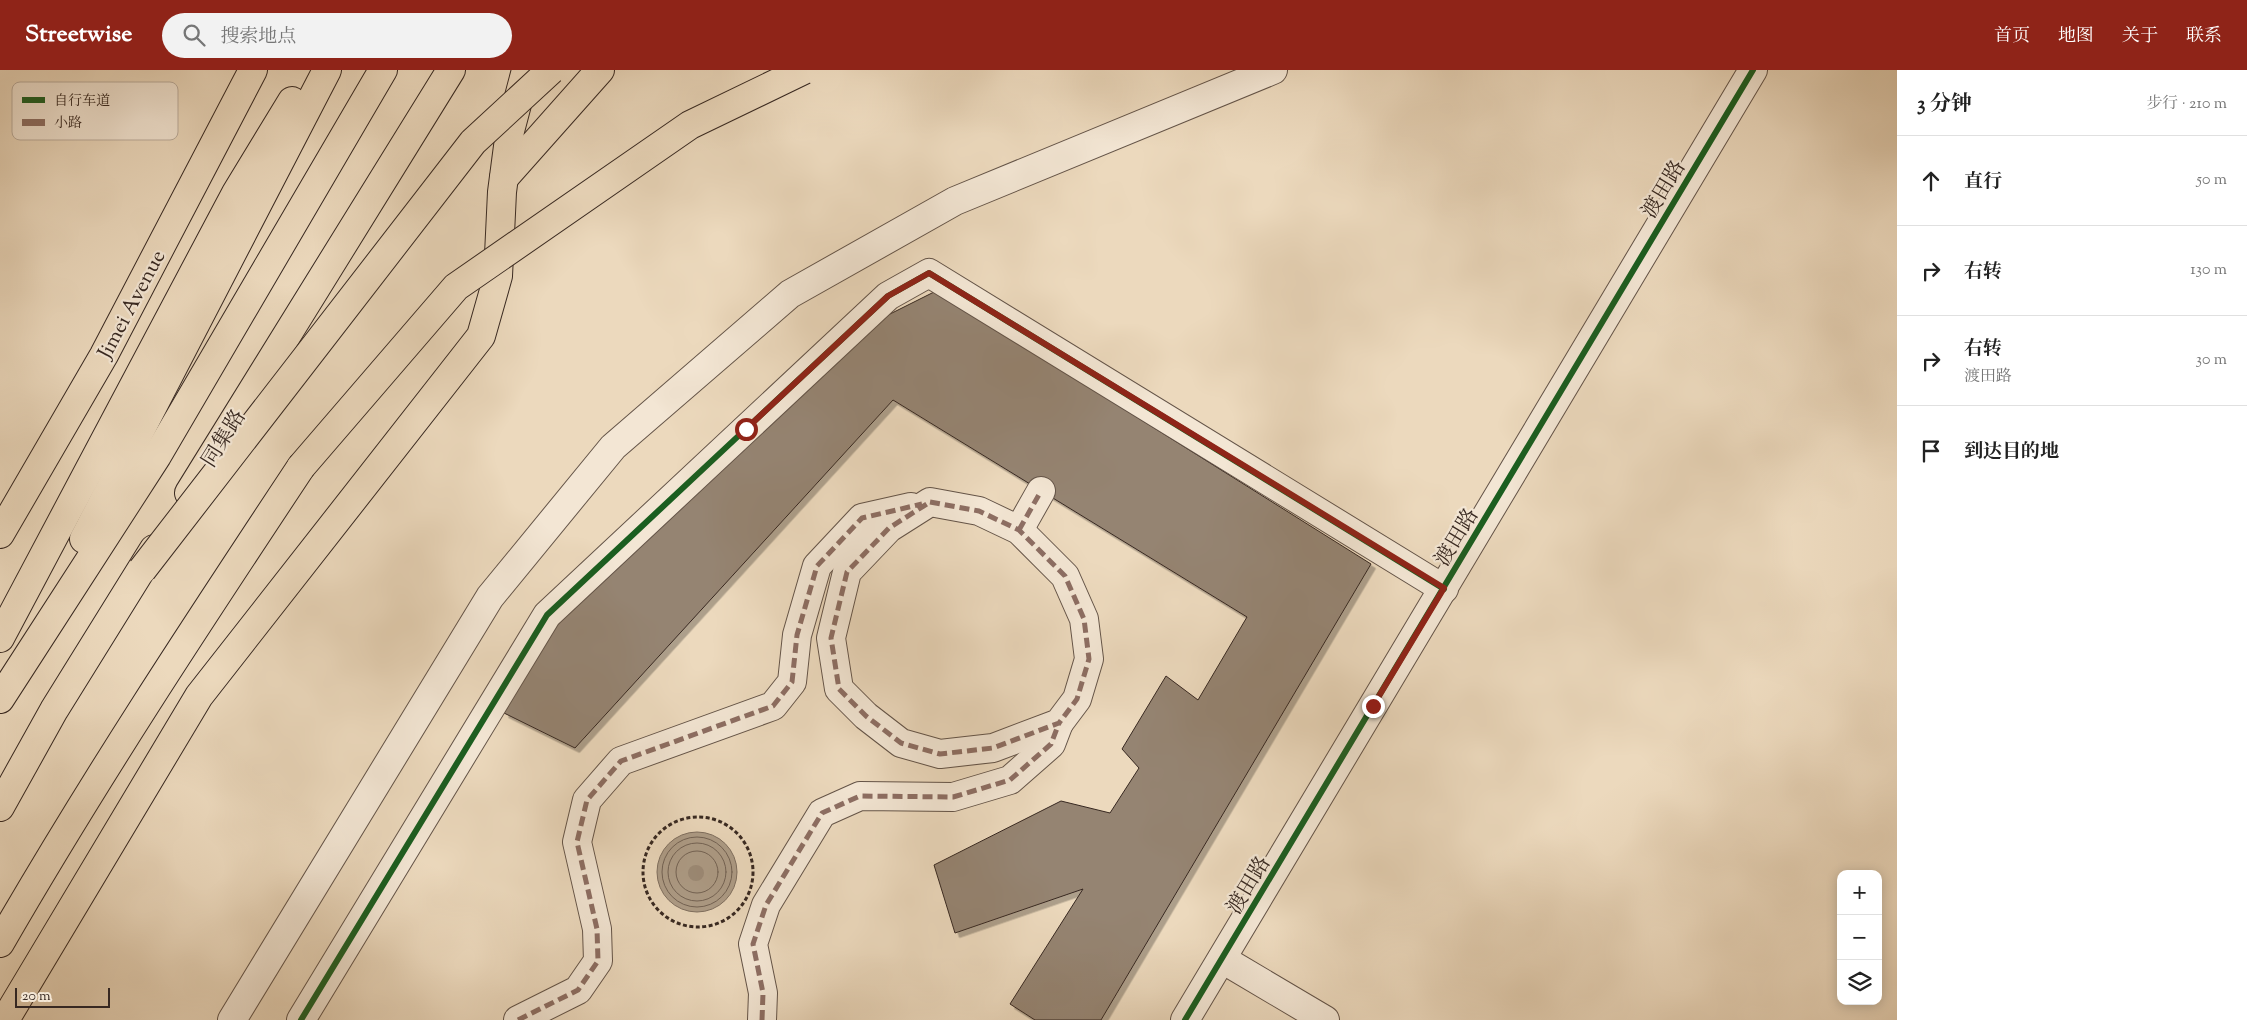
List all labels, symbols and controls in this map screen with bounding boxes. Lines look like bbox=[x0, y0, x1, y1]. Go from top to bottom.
search box bbox=[162, 13, 512, 58]
text: Streetwise bbox=[25, 18, 132, 52]
icon: search bbox=[180, 21, 208, 49]
text: 搜索地点 bbox=[220, 24, 296, 51]
text: 首页 bbox=[1994, 24, 2030, 50]
text: 地图 bbox=[2058, 24, 2094, 50]
text: 关于 bbox=[2122, 24, 2158, 50]
text: 联系 bbox=[2186, 24, 2222, 50]
legend bbox=[12, 82, 178, 140]
text: 3 分钟 bbox=[1917, 90, 1972, 120]
text: 自行车道 bbox=[54, 92, 110, 112]
text: 步行 · 210 m bbox=[2146, 93, 2227, 116]
text: 小路 bbox=[54, 114, 82, 134]
street label: 渡田路 bbox=[1636, 155, 1694, 225]
icon: ahead bbox=[1917, 167, 1945, 195]
text: 直行 bbox=[1964, 169, 2002, 196]
text: 50 m bbox=[2196, 169, 2227, 192]
street label: Jimei Avenue bbox=[91, 245, 174, 366]
icon: right bbox=[1917, 257, 1945, 285]
text: 右转 bbox=[1964, 259, 2002, 286]
text: 130 m bbox=[2190, 259, 2227, 282]
text: 右转 bbox=[1964, 336, 2002, 363]
icon: right bbox=[1917, 347, 1945, 375]
text: 30 m bbox=[2196, 349, 2227, 372]
text: 渡田路 bbox=[1964, 366, 2012, 389]
street label: 同集路 bbox=[195, 404, 254, 474]
route start bbox=[735, 418, 758, 441]
icon: arrive bbox=[1917, 437, 1945, 465]
text: 到达目的地 bbox=[1964, 439, 2059, 466]
street label: 渡田路 bbox=[1429, 503, 1487, 573]
route end bbox=[1362, 695, 1385, 718]
street label: 渡田路 bbox=[1221, 851, 1279, 921]
map controls bbox=[1837, 870, 1882, 1005]
button: + bbox=[1837, 870, 1882, 915]
button: − bbox=[1837, 915, 1882, 960]
button: layers bbox=[1837, 960, 1882, 1005]
scale bar bbox=[15, 985, 110, 1008]
text: 20 m bbox=[22, 987, 51, 1007]

